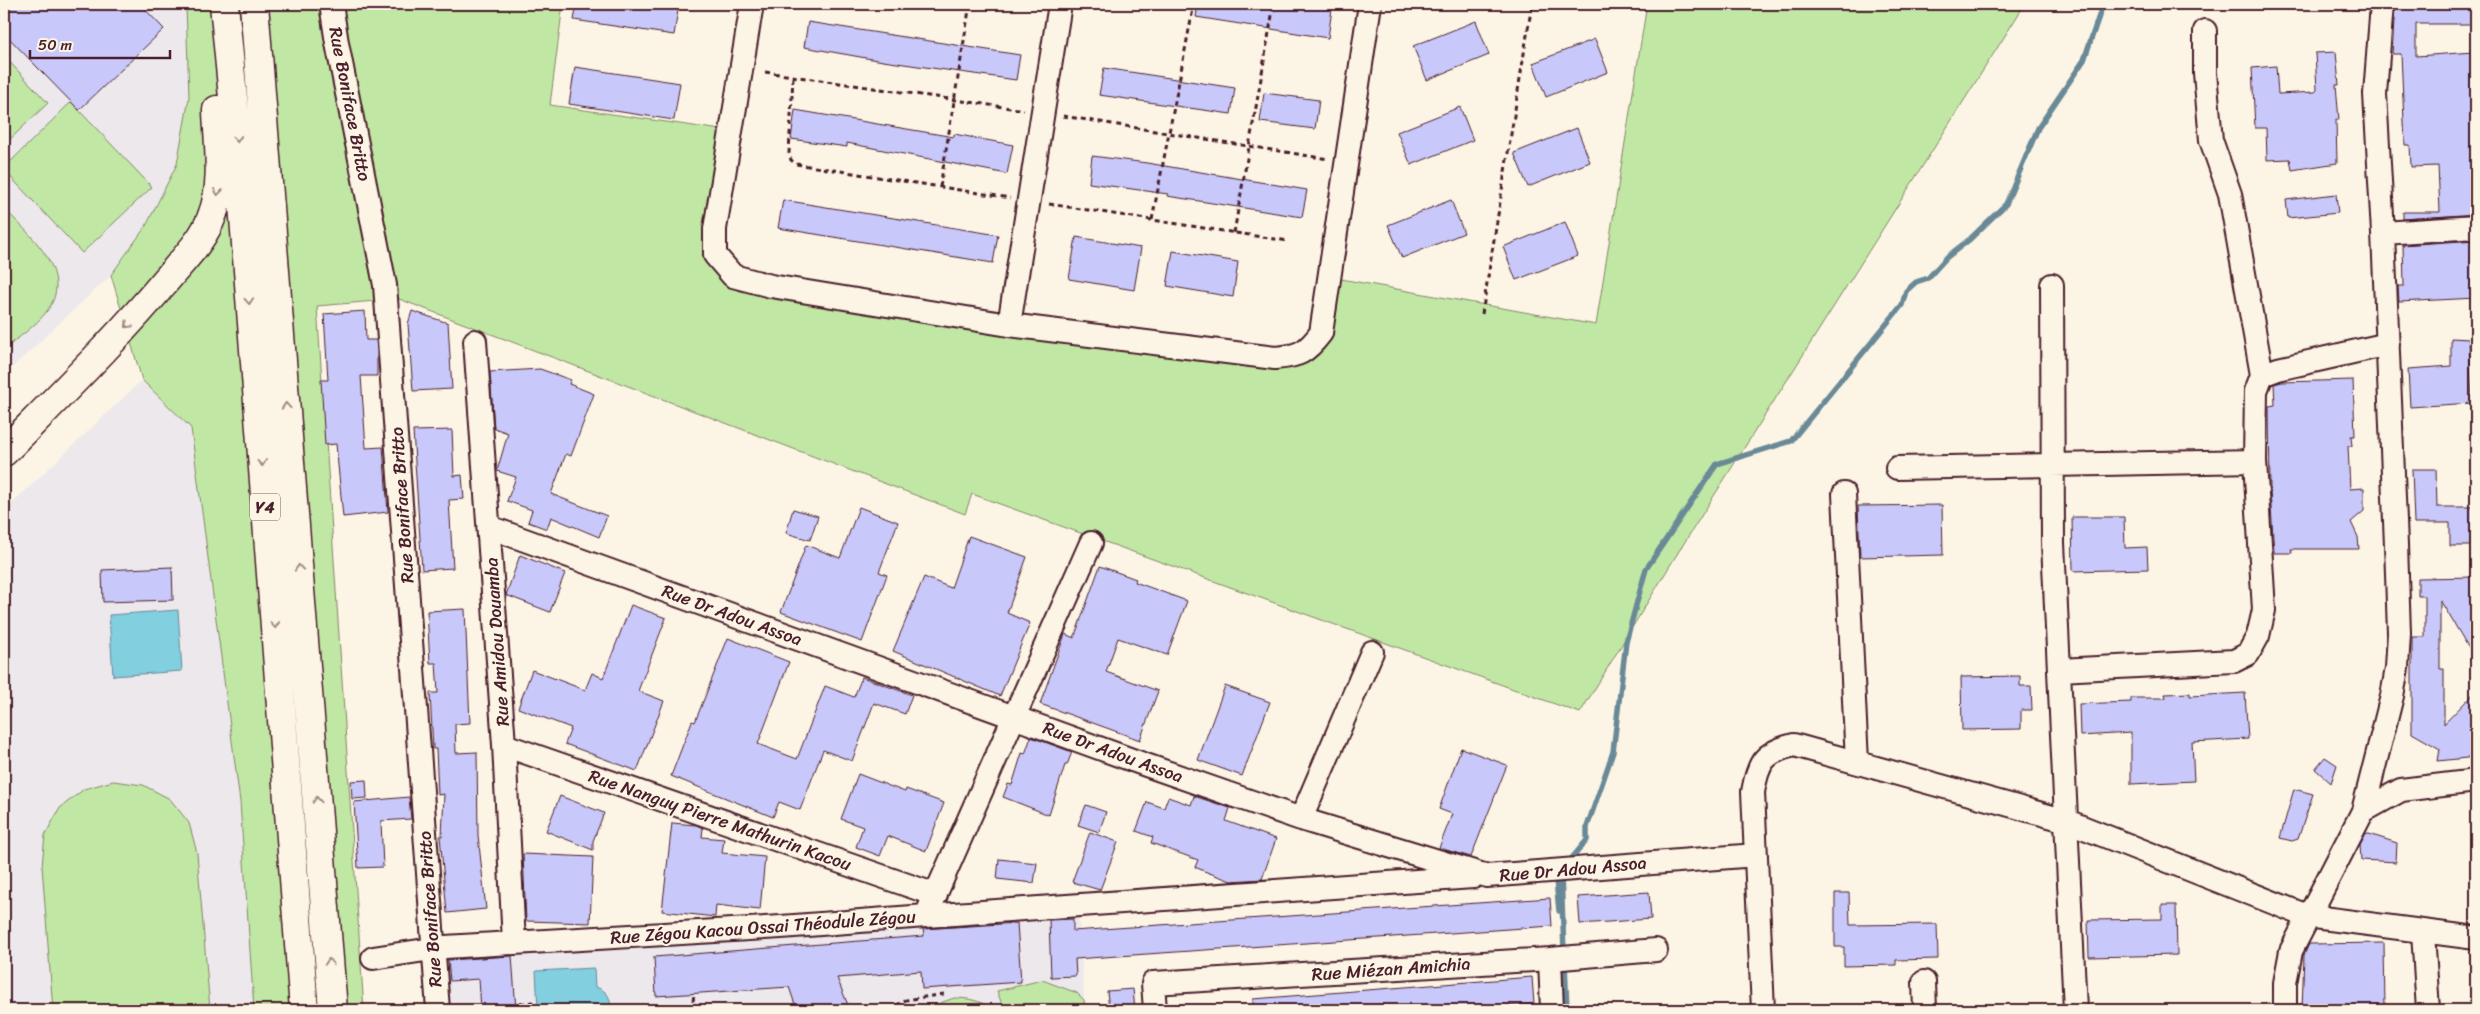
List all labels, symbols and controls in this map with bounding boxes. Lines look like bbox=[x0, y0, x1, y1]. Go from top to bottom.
street label: Rue Boniface Britto bbox=[319, 24, 381, 184]
scale bar bbox=[30, 28, 170, 60]
text: 50 m bbox=[38, 32, 73, 58]
one-way arrow bbox=[231, 136, 242, 144]
one-way arrow bbox=[213, 189, 224, 197]
one-way arrow bbox=[243, 298, 254, 306]
one-way arrow bbox=[125, 319, 134, 328]
one-way arrow bbox=[281, 402, 292, 410]
street label: Rue Boniface Britto bbox=[381, 426, 423, 584]
one-way arrow bbox=[256, 460, 267, 468]
road number: Y4 bbox=[250, 494, 280, 520]
street label: Rue Amidou Douamba bbox=[475, 557, 519, 727]
one-way arrow bbox=[293, 564, 304, 572]
street label: Rue Dr Adou Assoa bbox=[657, 575, 807, 655]
one-way arrow bbox=[269, 622, 280, 630]
street label: Rue Dr Adou Assoa bbox=[1038, 712, 1188, 792]
street label: Rue Nanguy Pierre Mathurin Kacou bbox=[584, 760, 856, 880]
one-way arrow bbox=[311, 795, 322, 803]
street label: Rue Boniface Britto bbox=[409, 830, 451, 988]
street label: Rue Dr Adou Assoa bbox=[1498, 847, 1648, 891]
street label: Rue Zégou Kacou Ossai Théodule Zégou bbox=[609, 900, 917, 954]
street label: Rue Miézan Amichia bbox=[1311, 947, 1471, 991]
one-way arrow bbox=[324, 957, 335, 965]

